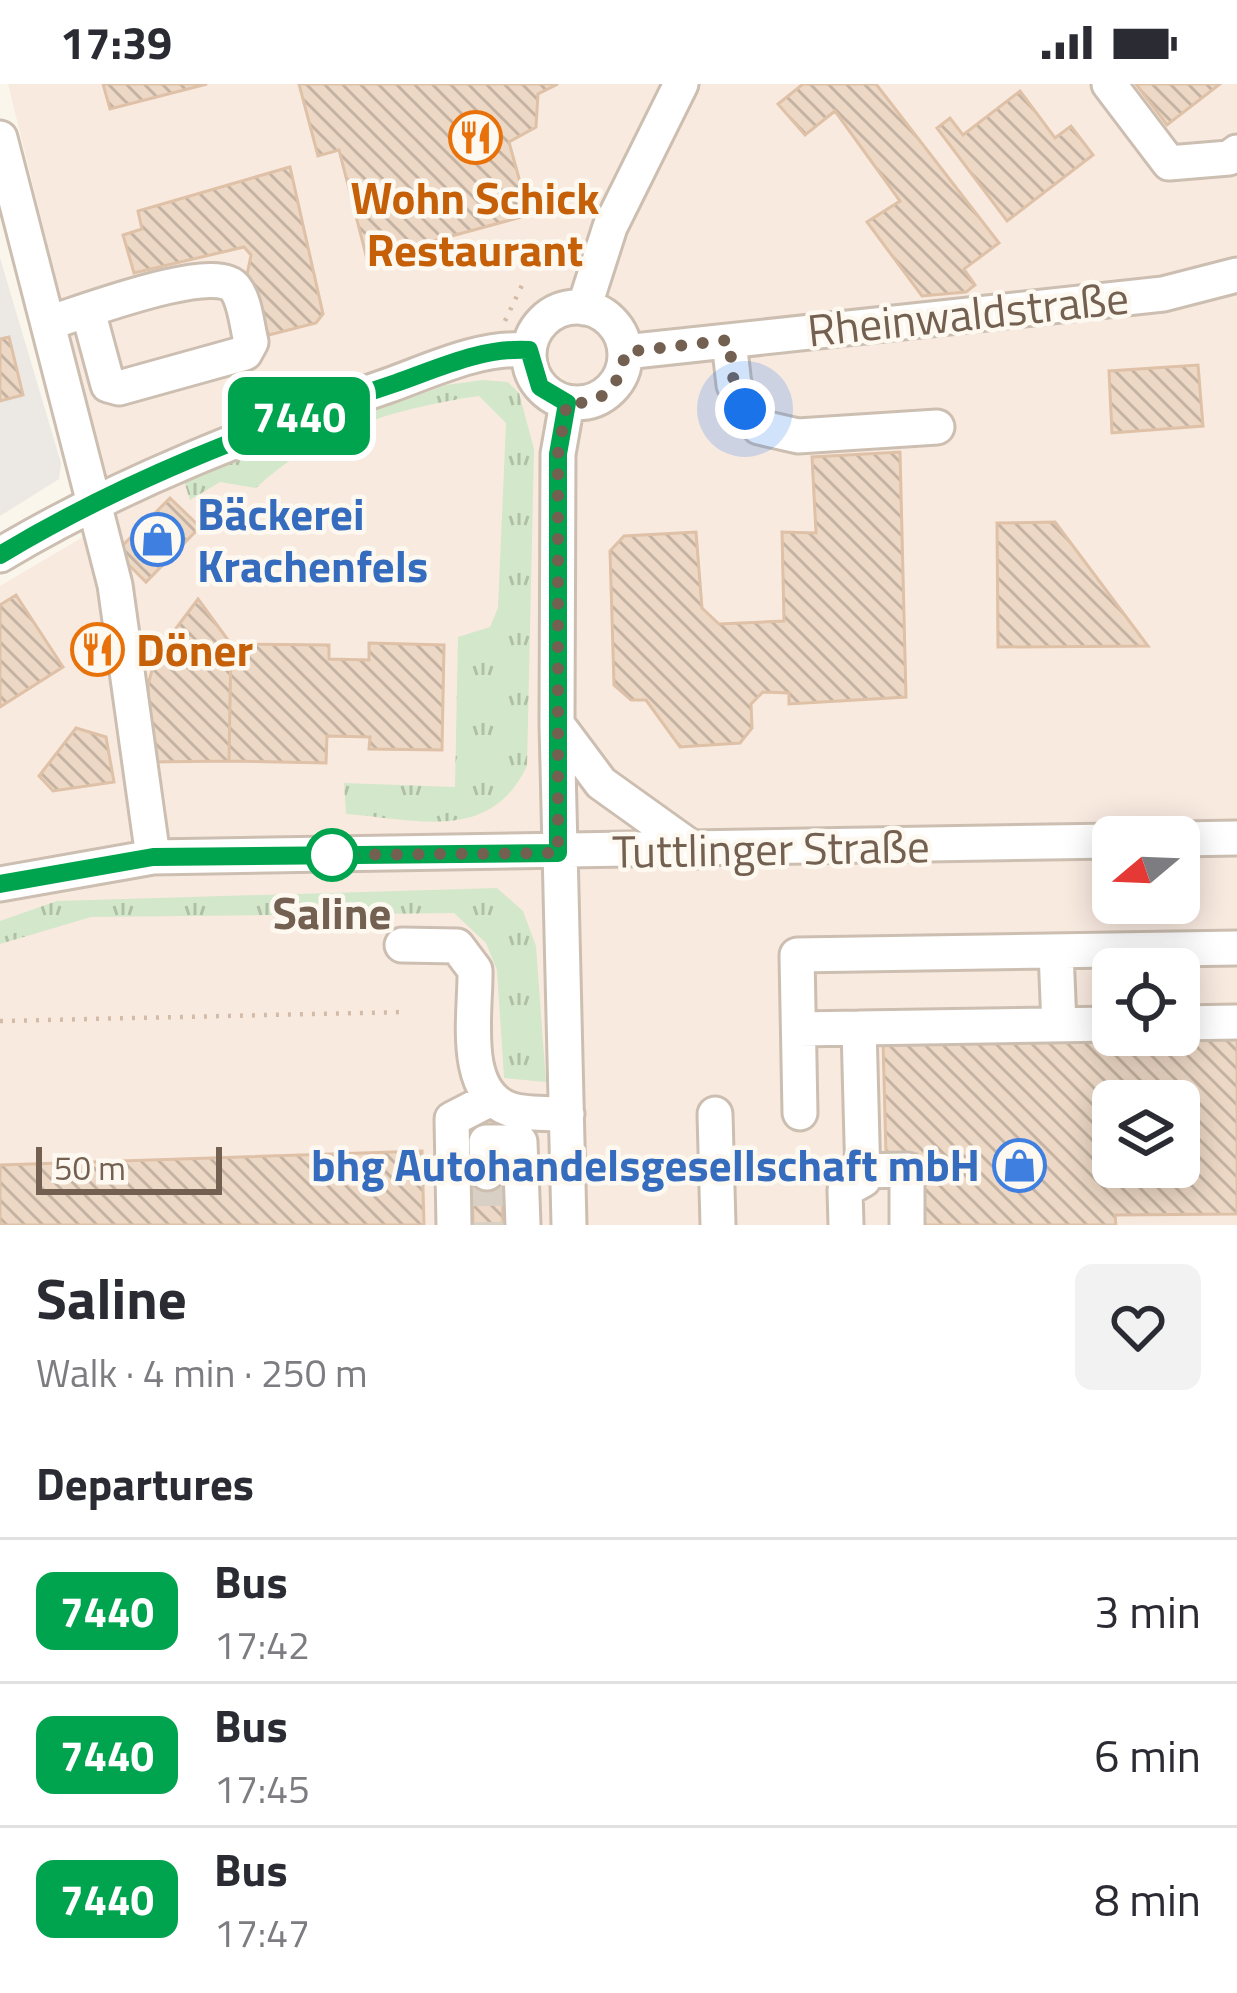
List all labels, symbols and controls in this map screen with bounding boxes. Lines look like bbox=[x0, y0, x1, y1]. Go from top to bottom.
text: 17:39 bbox=[60, 8, 172, 76]
restaurant icon: Wohn Schick Restaurant bbox=[447, 109, 503, 165]
place label: Wohn Schick Restaurant bbox=[351, 163, 599, 283]
street label: Rheinwaldstraße bbox=[804, 262, 1132, 364]
line badge: 7440 bbox=[215, 377, 383, 455]
your location bbox=[715, 379, 775, 439]
text: 7440 bbox=[252, 384, 346, 448]
place label: Bäckerei Krachenfels bbox=[197, 479, 428, 599]
shop icon: Bäckerei Krachenfels bbox=[130, 512, 186, 568]
place label: Döner bbox=[136, 615, 253, 683]
restaurant icon: Döner bbox=[69, 622, 125, 678]
street label: Tuttlinger Straße bbox=[612, 811, 930, 885]
north arrow bbox=[1092, 816, 1200, 924]
map controls bbox=[1092, 816, 1200, 1188]
marker: Saline bbox=[307, 830, 357, 880]
place label: Saline bbox=[272, 878, 392, 946]
button: locate bbox=[1092, 948, 1200, 1056]
button: layers bbox=[1092, 1080, 1200, 1188]
place label: bhg Autohandelsgesellschaft mbH bbox=[311, 1130, 980, 1198]
shop icon: bhg Autohandelsgesellschaft mbH bbox=[991, 1137, 1047, 1193]
scale bar bbox=[36, 1141, 222, 1194]
text: 50 m bbox=[54, 1143, 126, 1193]
text: Saline bbox=[36, 1254, 187, 1341]
button: heart bbox=[1075, 1264, 1201, 1390]
text: Walk · 4 min · 250 m bbox=[36, 1343, 368, 1402]
text: Departures bbox=[36, 1449, 254, 1517]
text: Bus bbox=[214, 1547, 288, 1615]
text: 3 min bbox=[1094, 1577, 1201, 1645]
text: 7440 bbox=[60, 1579, 154, 1643]
text: 17:42 bbox=[214, 1615, 310, 1674]
text: Bus bbox=[214, 1691, 288, 1759]
text: 6 min bbox=[1094, 1721, 1201, 1789]
text: 7440 bbox=[60, 1723, 154, 1787]
text: 17:45 bbox=[214, 1759, 310, 1818]
text: Bus bbox=[214, 1835, 288, 1903]
text: 8 min bbox=[1094, 1865, 1201, 1933]
text: 7440 bbox=[60, 1867, 154, 1931]
text: 17:47 bbox=[214, 1903, 310, 1962]

